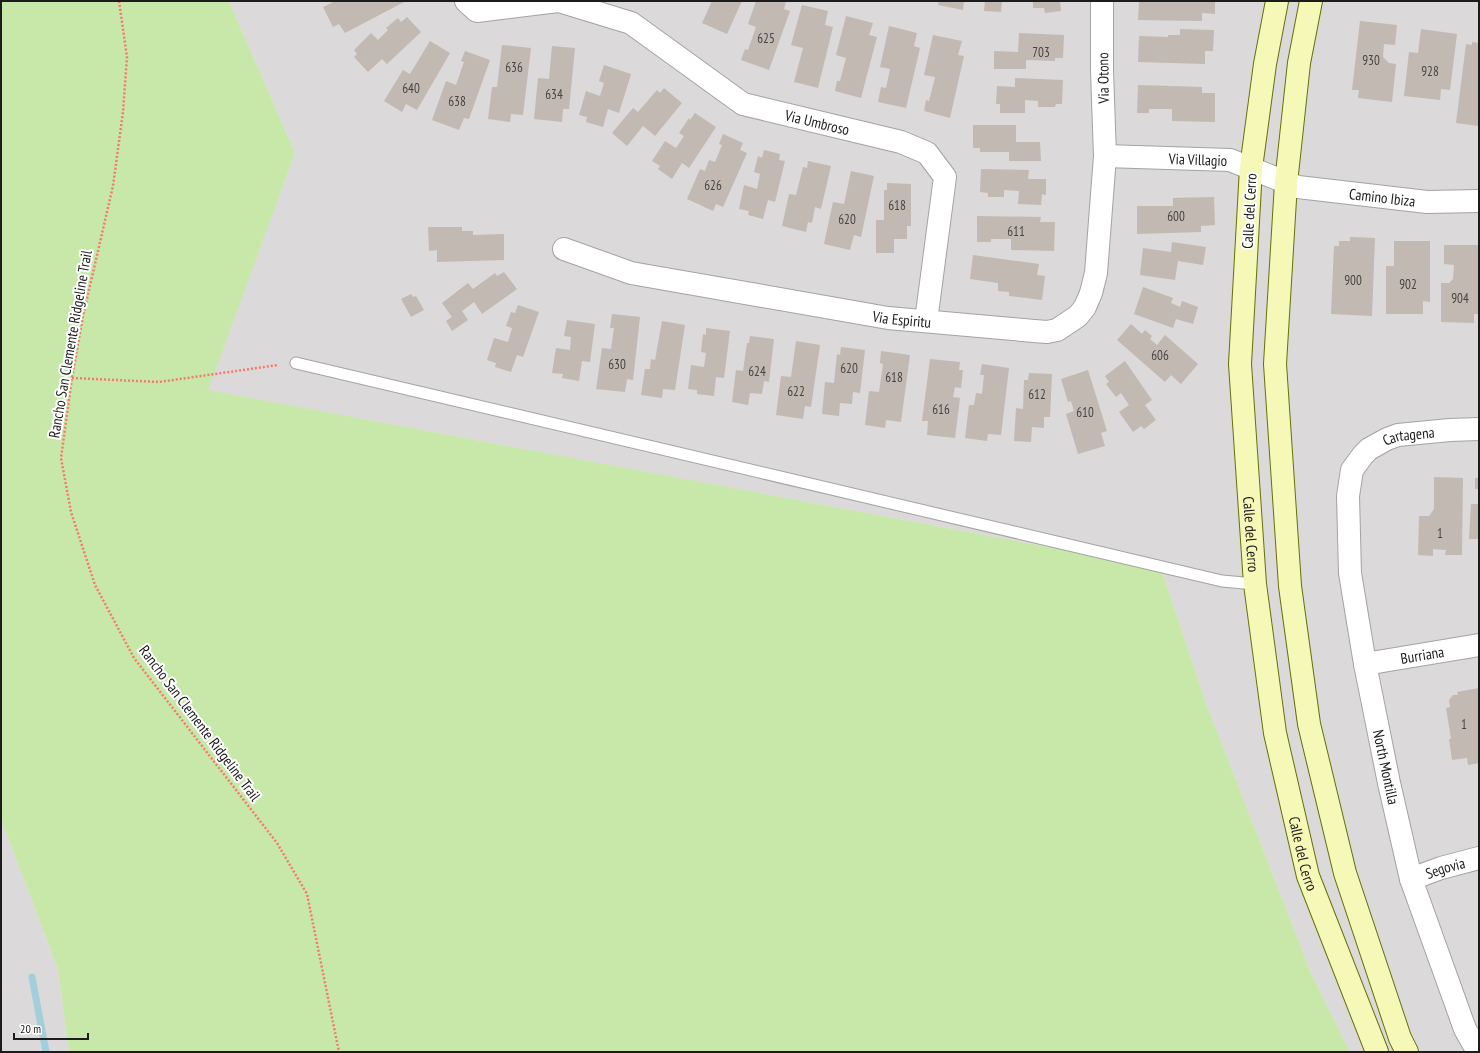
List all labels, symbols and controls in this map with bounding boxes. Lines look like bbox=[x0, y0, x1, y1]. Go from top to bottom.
house number: 625 bbox=[757, 30, 775, 47]
house number: 703 bbox=[1032, 44, 1050, 61]
street label: Via Otono bbox=[1093, 52, 1113, 105]
house number: 930 bbox=[1362, 52, 1380, 69]
house number: 636 bbox=[505, 59, 523, 76]
house number: 928 bbox=[1421, 63, 1439, 80]
house number: 640 bbox=[402, 80, 420, 97]
house number: 634 bbox=[545, 86, 563, 103]
house number: 638 bbox=[448, 93, 466, 110]
street label: Via Umbroso bbox=[782, 105, 852, 139]
street label: Via Villagio bbox=[1167, 149, 1228, 169]
street label: Calle del Cerro bbox=[1238, 173, 1260, 249]
house number: 626 bbox=[704, 177, 722, 194]
street label: Camino Ibiza bbox=[1348, 184, 1416, 210]
house number: 618 bbox=[888, 197, 906, 214]
house number: 600 bbox=[1167, 208, 1185, 225]
house number: 620 bbox=[838, 211, 856, 228]
house number: 611 bbox=[1007, 223, 1025, 240]
street label: Rancho San Clemente Ridgeline Trail bbox=[44, 248, 96, 439]
house number: 900 bbox=[1344, 272, 1362, 289]
house number: 902 bbox=[1399, 276, 1417, 293]
house number: 904 bbox=[1451, 290, 1469, 307]
street label: Via Espiritu bbox=[870, 306, 932, 331]
house number: 606 bbox=[1151, 347, 1169, 364]
house number: 630 bbox=[608, 356, 626, 373]
house number: 620 bbox=[840, 360, 858, 377]
house number: 624 bbox=[748, 363, 766, 380]
house number: 618 bbox=[885, 369, 903, 386]
house number: 622 bbox=[787, 383, 805, 400]
house number: 612 bbox=[1028, 386, 1046, 403]
house number: 616 bbox=[932, 401, 950, 418]
house number: 610 bbox=[1076, 404, 1094, 421]
street label: Cartagena bbox=[1379, 422, 1435, 449]
street label: Calle del Cerro bbox=[1240, 496, 1264, 573]
house number: 1 bbox=[1437, 525, 1443, 542]
street label: Rancho San Clemente Ridgeline Trail bbox=[135, 641, 265, 805]
street label: Burriana bbox=[1399, 641, 1445, 667]
house number: 1 bbox=[1461, 716, 1467, 733]
street label: North Montilla bbox=[1369, 728, 1403, 806]
street label: Calle del Cerro bbox=[1285, 815, 1322, 893]
street label: Segovia bbox=[1423, 853, 1467, 882]
scale bar bbox=[14, 1015, 88, 1041]
text: 20 m bbox=[20, 1021, 41, 1036]

